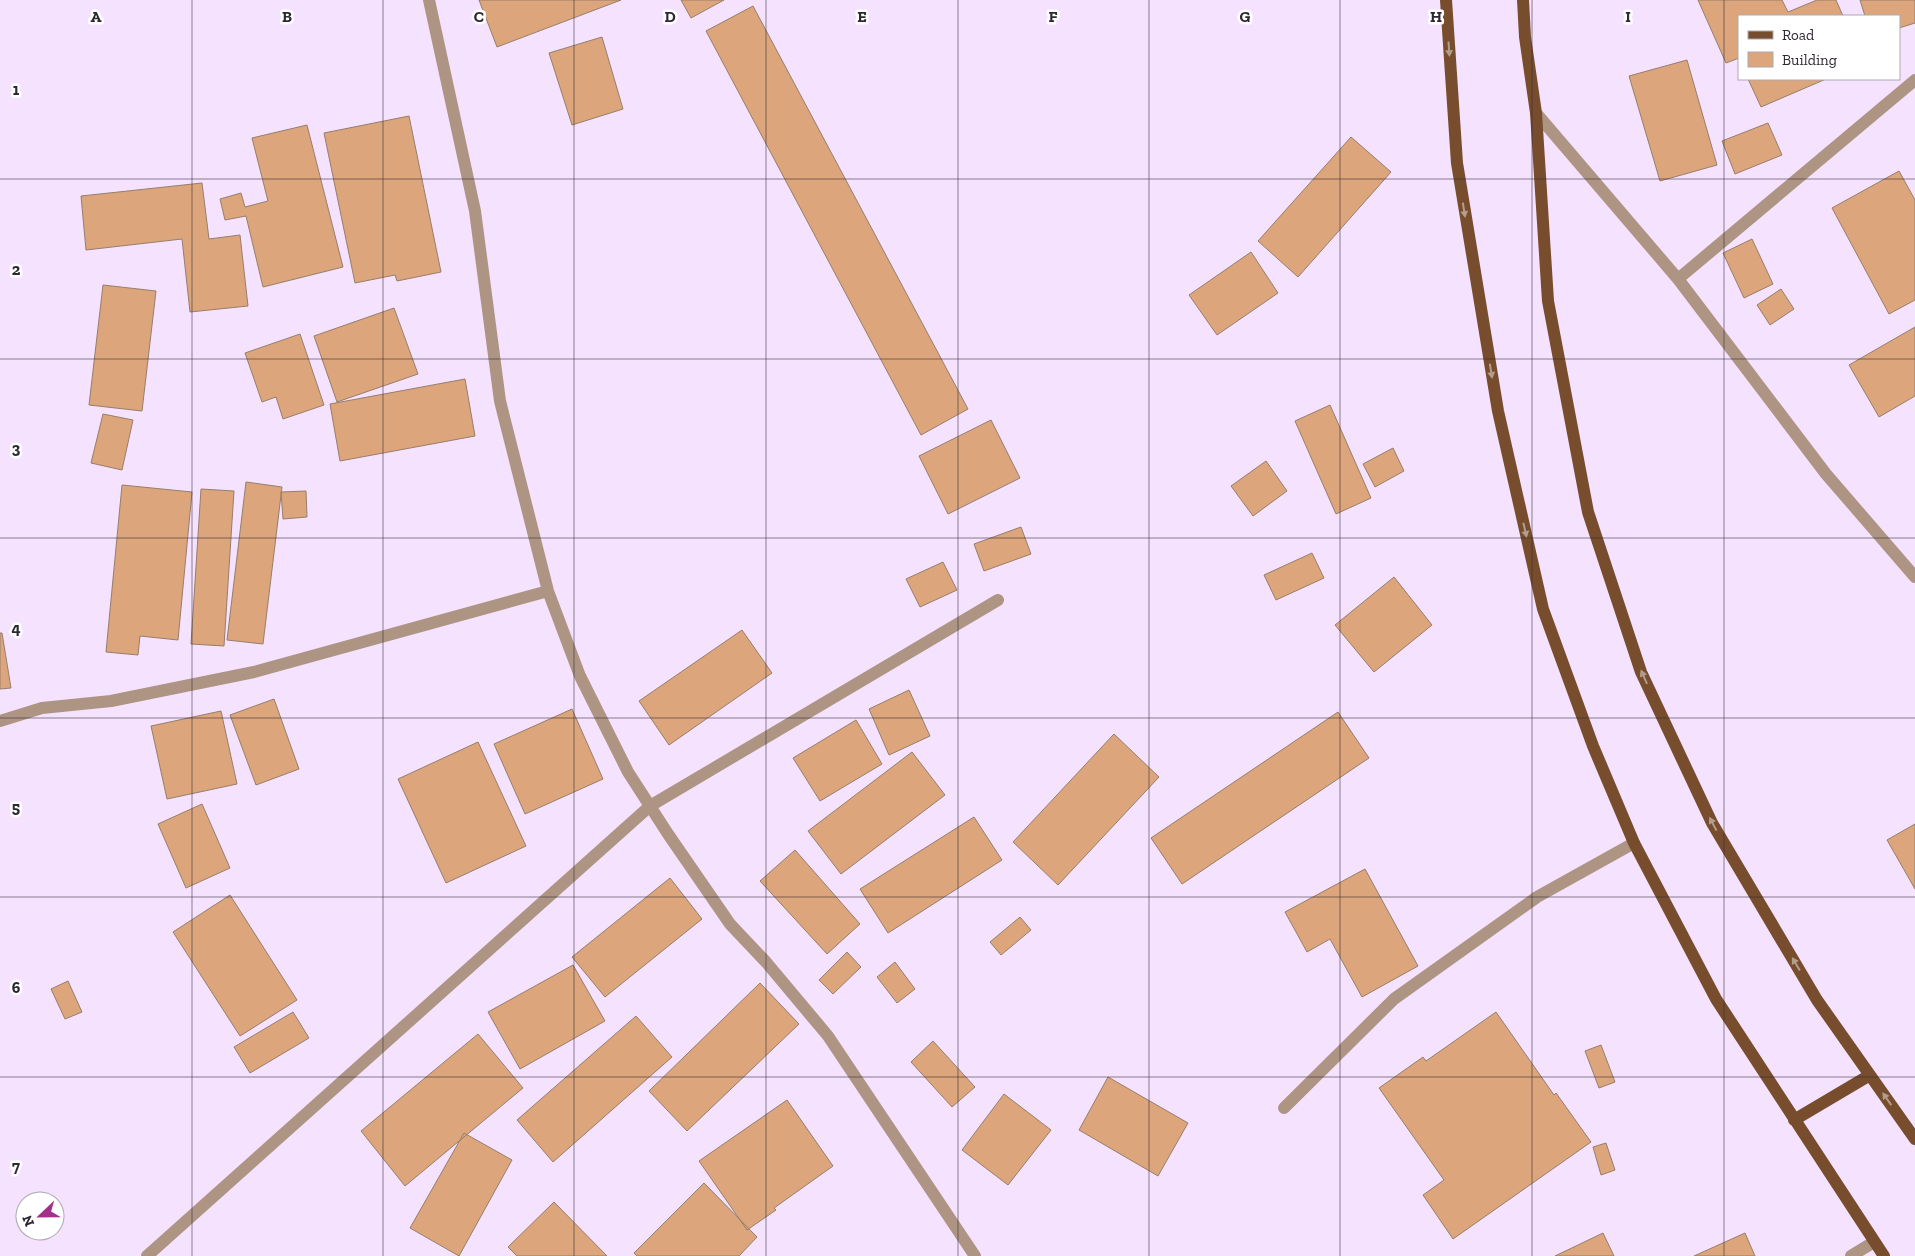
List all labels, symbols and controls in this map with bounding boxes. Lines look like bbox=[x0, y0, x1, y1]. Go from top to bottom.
text: A bbox=[91, 7, 102, 26]
text: B bbox=[282, 7, 292, 26]
text: C bbox=[474, 7, 484, 26]
text: D bbox=[664, 7, 676, 26]
text: E bbox=[857, 7, 867, 26]
text: F bbox=[1048, 7, 1058, 26]
text: G bbox=[1240, 7, 1251, 26]
text: H bbox=[1430, 7, 1442, 26]
text: I bbox=[1625, 7, 1631, 26]
legend bbox=[1738, 15, 1900, 80]
text: Road bbox=[1782, 26, 1815, 44]
one-way arrow bbox=[1446, 41, 1454, 57]
text: Building bbox=[1782, 51, 1837, 69]
text: 1 bbox=[13, 80, 20, 99]
one-way arrow bbox=[1461, 203, 1469, 219]
text: 2 bbox=[12, 260, 21, 279]
one-way arrow bbox=[1487, 363, 1495, 379]
text: 3 bbox=[12, 439, 21, 458]
one-way arrow bbox=[1521, 522, 1529, 537]
text: 4 bbox=[11, 619, 21, 638]
one-way arrow bbox=[1640, 670, 1648, 684]
text: 5 bbox=[12, 798, 20, 817]
one-way arrow bbox=[1709, 818, 1718, 831]
one-way arrow bbox=[1791, 958, 1800, 971]
text: 6 bbox=[12, 978, 21, 997]
one-way arrow bbox=[1882, 1092, 1892, 1105]
text: 7 bbox=[12, 1157, 20, 1176]
north arrow bbox=[15, 1191, 65, 1241]
text: N bbox=[18, 1212, 38, 1229]

